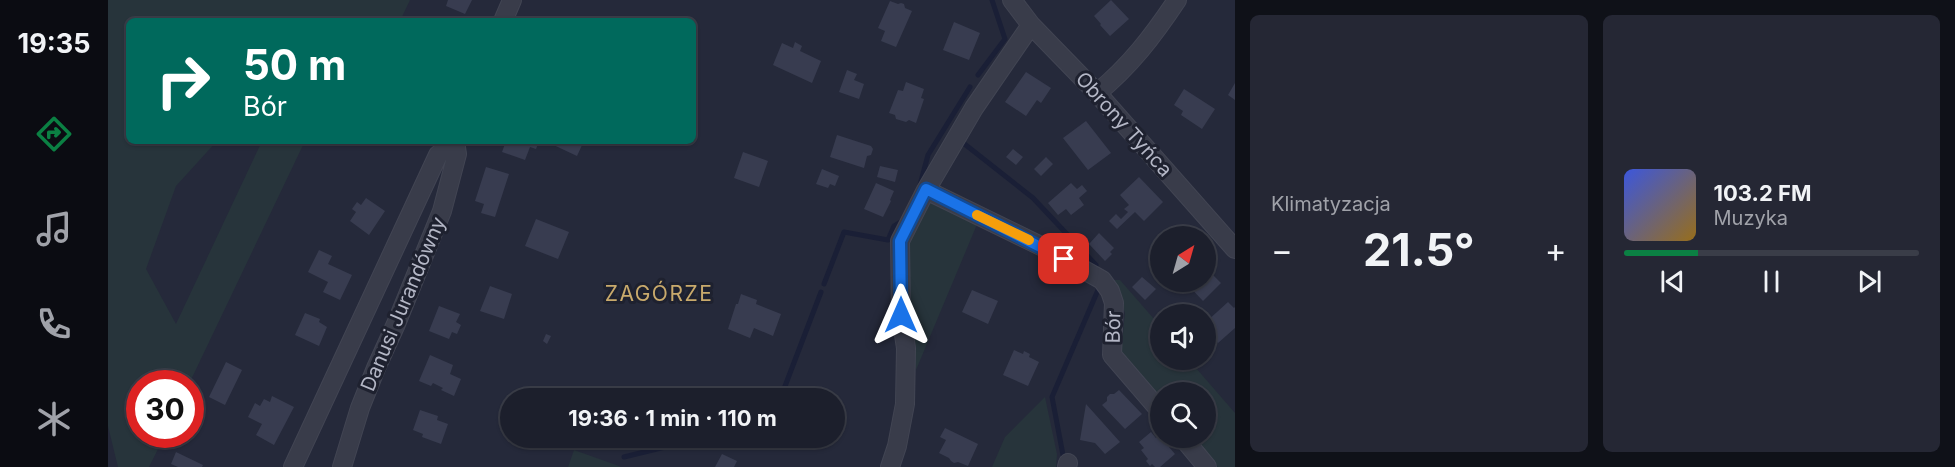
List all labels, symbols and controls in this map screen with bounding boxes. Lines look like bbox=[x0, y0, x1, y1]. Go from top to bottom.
text: 19:35 bbox=[18, 27, 90, 60]
text: 50 m bbox=[243, 39, 346, 90]
icon: right bbox=[144, 42, 222, 120]
street label: Obrony Tyńca bbox=[1071, 67, 1177, 181]
text: Bór bbox=[243, 90, 287, 123]
icon: directions bbox=[33, 113, 75, 155]
text: 103.2 FM bbox=[1714, 180, 1811, 206]
text: Klimatyzacja bbox=[1271, 192, 1391, 216]
text: Muzyka bbox=[1714, 206, 1788, 230]
icon: music bbox=[33, 208, 75, 250]
street label: Danusi Jurandówny bbox=[355, 213, 451, 395]
text: 21.5° bbox=[1363, 222, 1475, 277]
north arrow bbox=[1150, 226, 1216, 292]
map controls bbox=[1150, 226, 1216, 448]
text: − bbox=[1271, 230, 1293, 270]
text: + bbox=[1545, 230, 1567, 270]
pin bbox=[1038, 233, 1089, 284]
icon: arrive bbox=[1047, 242, 1080, 275]
icon: previous bbox=[1656, 265, 1689, 298]
icon: pause bbox=[1755, 265, 1788, 298]
icon: next bbox=[1853, 265, 1886, 298]
district label: ZAGÓRZE bbox=[605, 280, 713, 306]
position arrow bbox=[869, 283, 933, 347]
icon: phone bbox=[33, 303, 75, 345]
button: sound bbox=[1150, 304, 1216, 370]
street label: Bór bbox=[1101, 310, 1125, 344]
speed limit sign: 30 bbox=[126, 370, 204, 448]
button: search bbox=[1150, 382, 1216, 448]
icon: climate bbox=[33, 398, 75, 440]
text: 19:36 · 1 min · 110 m bbox=[568, 405, 777, 431]

